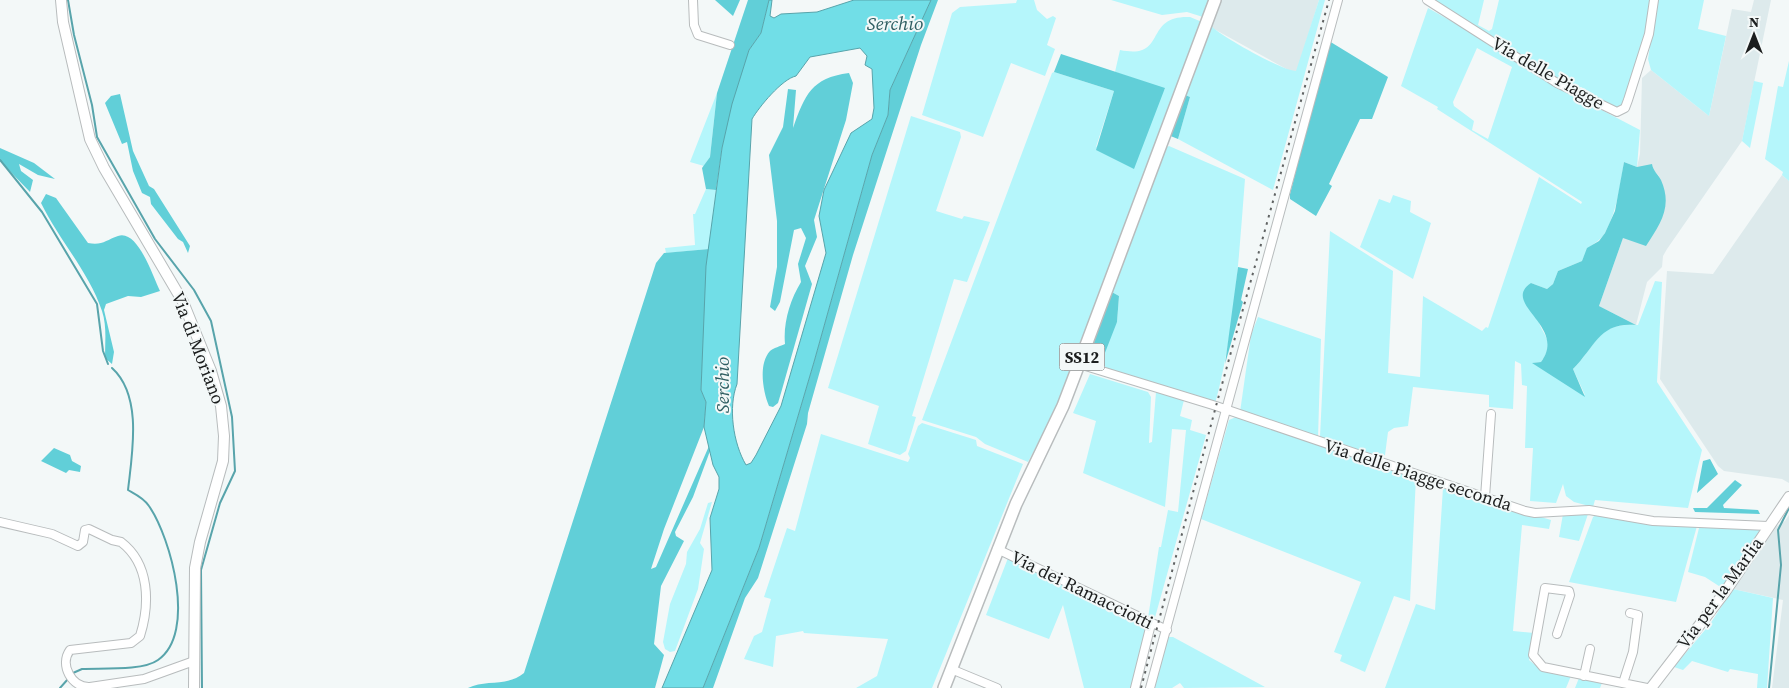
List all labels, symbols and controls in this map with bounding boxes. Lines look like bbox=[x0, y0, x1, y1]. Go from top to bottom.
water label: Serchio bbox=[867, 10, 923, 36]
north arrow bbox=[1729, 10, 1779, 60]
text: N bbox=[1749, 12, 1759, 32]
street label: Via delle Piagge bbox=[1487, 30, 1609, 115]
street label: Via di Moriano bbox=[166, 288, 231, 408]
road number: SS12 bbox=[1060, 344, 1104, 371]
water label: Serchio bbox=[709, 357, 735, 413]
street label: Via delle Piagge seconda bbox=[1321, 432, 1516, 517]
street label: Via per la Marlia bbox=[1671, 531, 1769, 654]
street label: Via dei Ramacciotti bbox=[1007, 544, 1157, 635]

